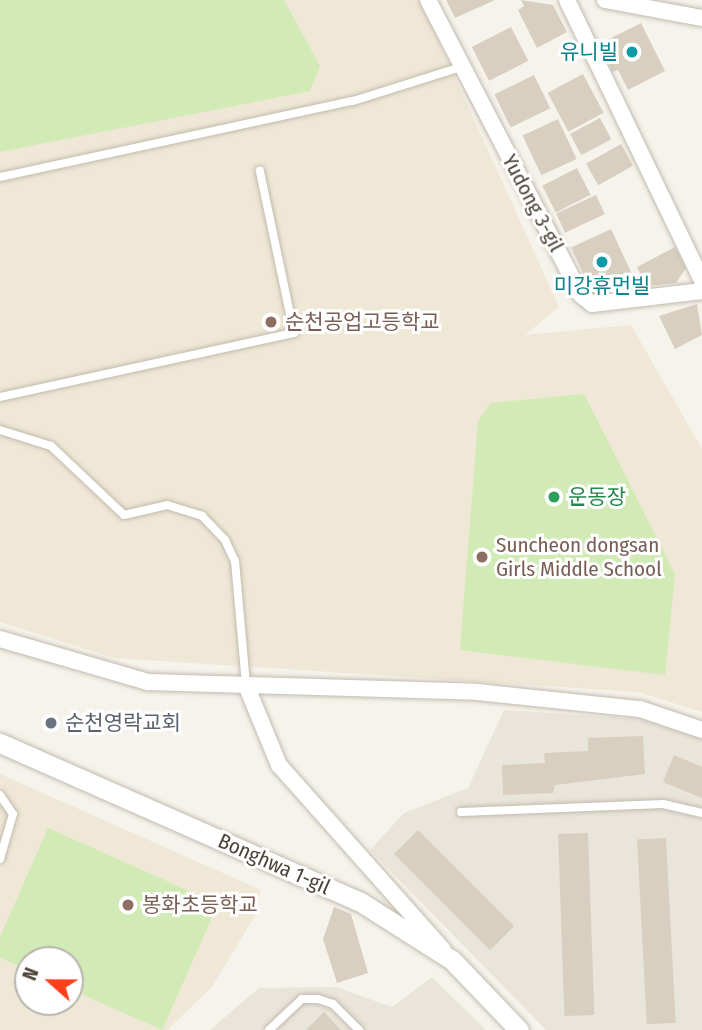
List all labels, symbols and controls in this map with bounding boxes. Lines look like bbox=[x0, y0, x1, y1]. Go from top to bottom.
place label: 유니빌 bbox=[560, 39, 618, 65]
marker: 유니빌 bbox=[624, 44, 640, 60]
street label: Yudong 3-gil bbox=[497, 150, 569, 256]
marker: 미강휴먼빌 bbox=[594, 254, 610, 270]
place label: 미강휴먼빌 bbox=[554, 273, 650, 299]
place label: 순천공업고등학교 bbox=[285, 309, 440, 335]
marker: 순천공업고등학교 bbox=[263, 314, 279, 330]
place label: 운동장 bbox=[568, 484, 626, 510]
marker: 운동장 bbox=[546, 489, 562, 505]
place label: Suncheon dongsan Girls Middle School bbox=[496, 532, 662, 582]
marker: Suncheon dongsan Girls Middle School bbox=[474, 549, 490, 565]
place label: 순천영락교회 bbox=[65, 710, 181, 736]
marker: 순천영락교회 bbox=[43, 715, 59, 731]
street label: Bonghwa 1-gil bbox=[214, 828, 334, 900]
place label: 봉화초등학교 bbox=[142, 892, 258, 918]
marker: 봉화초등학교 bbox=[120, 897, 136, 913]
north arrow bbox=[14, 946, 84, 1016]
text: N bbox=[18, 965, 44, 983]

